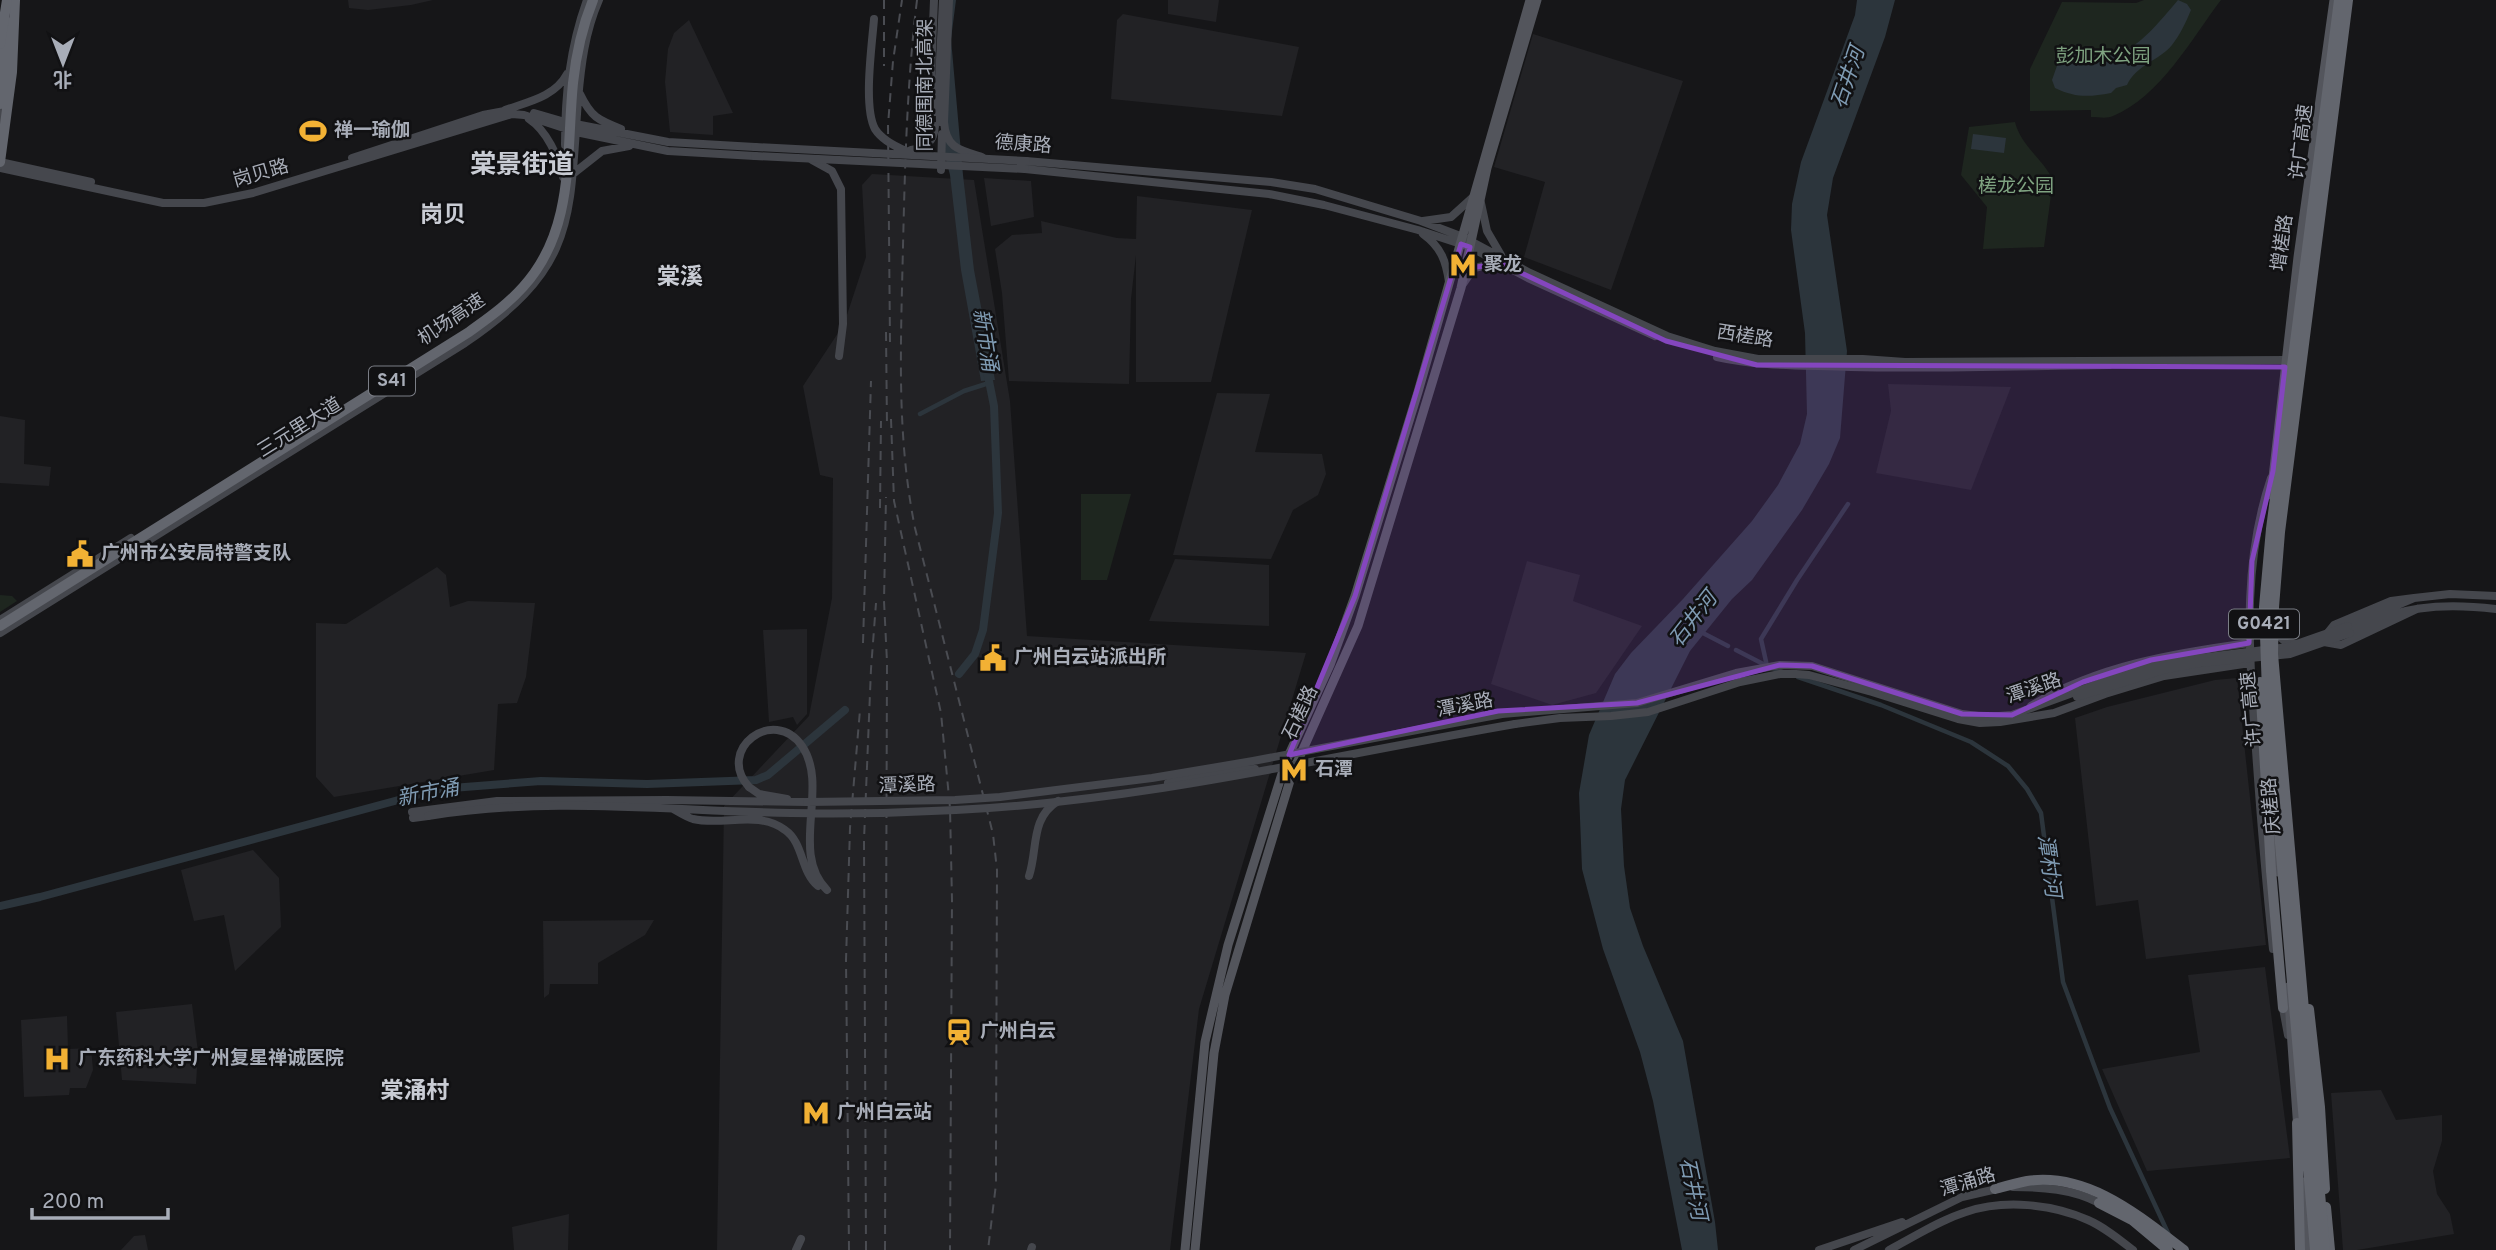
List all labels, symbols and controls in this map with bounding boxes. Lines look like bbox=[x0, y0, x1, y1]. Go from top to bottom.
street label: 同德围南北高架 bbox=[914, 18, 938, 152]
north arrow bbox=[28, 28, 98, 98]
water label: 石井河 bbox=[1826, 40, 1873, 112]
park label: 彭加木公园 bbox=[2055, 45, 2151, 69]
text: 北 bbox=[53, 66, 73, 90]
street label: 许广高速 bbox=[2285, 103, 2319, 181]
sports icon: 禅一瑜伽 bbox=[298, 116, 328, 146]
place label: 禅一瑜伽 bbox=[334, 119, 410, 143]
street label: 德康路 bbox=[994, 131, 1052, 159]
district label: 棠景街道 bbox=[470, 150, 574, 183]
street label: 岗贝路 bbox=[230, 155, 292, 193]
park label: 槎龙公园 bbox=[1978, 175, 2054, 199]
district label: 岗贝 bbox=[420, 202, 466, 231]
street label: 增槎路 bbox=[2267, 213, 2299, 273]
metro station icon: 聚龙 bbox=[1448, 250, 1478, 280]
place label: 聚龙 bbox=[1484, 253, 1522, 277]
district label: 棠溪 bbox=[657, 264, 703, 293]
street label: 机场高速 bbox=[414, 289, 490, 351]
water label: 新市涌 bbox=[966, 307, 1003, 375]
street label: 西槎路 bbox=[1715, 321, 1775, 353]
road number: S41 bbox=[369, 366, 415, 396]
street label: 三元里大道 bbox=[253, 393, 347, 463]
public building icon: 广州市公安局特警支队 bbox=[65, 539, 95, 569]
place label: 广州市公安局特警支队 bbox=[101, 542, 291, 566]
water label: 石井河 bbox=[1664, 584, 1726, 653]
road number: G0421 bbox=[2229, 610, 2299, 638]
public building icon: 广州白云站派出所 bbox=[978, 643, 1008, 673]
place label: 广州白云站派出所 bbox=[1014, 646, 1166, 670]
street label: 潭溪路 bbox=[2003, 668, 2065, 710]
street label: 许广高速 bbox=[2237, 670, 2267, 748]
street label: 石槎路 bbox=[1278, 682, 1324, 744]
street label: 潭溪路 bbox=[1435, 689, 1495, 723]
metro station icon: 石潭 bbox=[1279, 755, 1309, 785]
place label: 石潭 bbox=[1315, 758, 1353, 782]
street label: 潭溪路 bbox=[878, 773, 936, 799]
water label: 新市涌 bbox=[395, 774, 463, 813]
street label: 庆槎路 bbox=[2258, 777, 2286, 835]
water label: 潭村河 bbox=[2030, 833, 2066, 903]
station icon: 广州白云 bbox=[944, 1017, 974, 1047]
place label: 广州白云 bbox=[980, 1020, 1056, 1044]
hospital icon: 广东药科大学广州复星禅诚医院 bbox=[42, 1044, 72, 1074]
place label: 广东药科大学广州复星禅诚医院 bbox=[78, 1047, 344, 1071]
district label: 棠涌村 bbox=[381, 1078, 450, 1107]
metro station icon: 广州白云站 bbox=[801, 1098, 831, 1128]
place label: 广州白云站 bbox=[837, 1101, 932, 1125]
water label: 石井河 bbox=[1672, 1155, 1713, 1227]
street label: 潭涌路 bbox=[1937, 1163, 1999, 1203]
scale bar bbox=[32, 1176, 168, 1220]
text: 200 m bbox=[42, 1189, 104, 1216]

